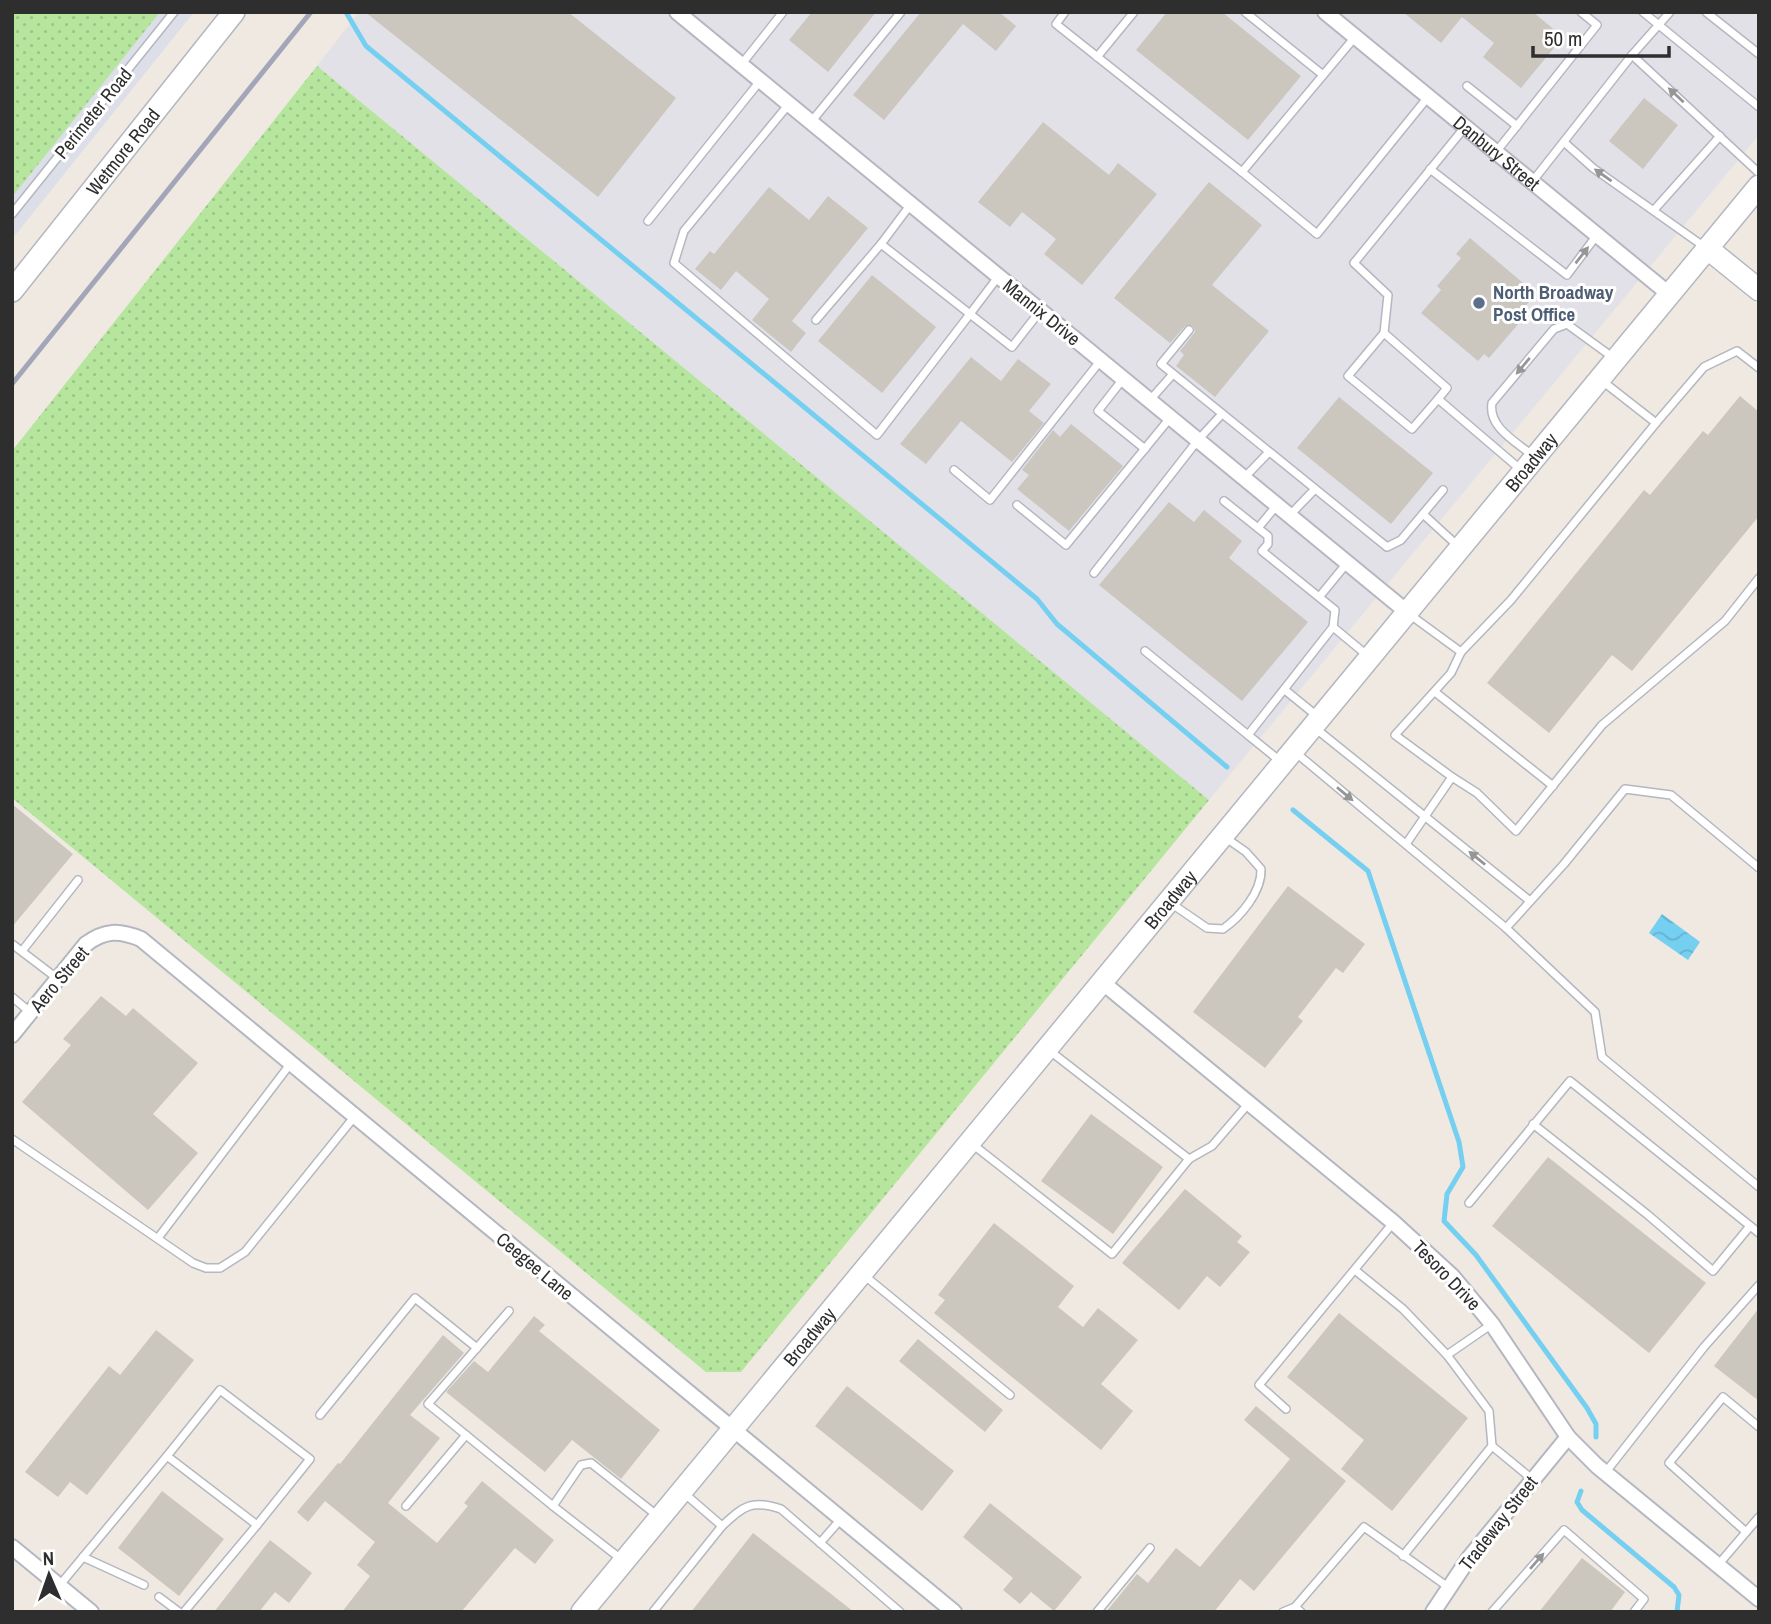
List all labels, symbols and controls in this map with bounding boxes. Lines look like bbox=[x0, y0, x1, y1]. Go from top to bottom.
scale bar bbox=[1533, 14, 1670, 58]
text: 50 m bbox=[1544, 24, 1582, 53]
street label: Perimeter Road bbox=[48, 62, 138, 164]
one-way arrow bbox=[1667, 87, 1685, 103]
street label: Wetmore Road bbox=[80, 103, 166, 201]
street label: Danbury Street bbox=[1448, 109, 1546, 196]
one-way arrow bbox=[1594, 168, 1612, 182]
one-way arrow bbox=[1574, 246, 1588, 264]
street label: Mannix Drive bbox=[998, 273, 1086, 351]
place label: North Broadway Post Office bbox=[1493, 279, 1614, 327]
marker: North Broadway Post Office bbox=[1471, 295, 1487, 311]
one-way arrow bbox=[1516, 358, 1531, 375]
street label: Broadway bbox=[1499, 427, 1563, 497]
one-way arrow bbox=[1337, 786, 1354, 801]
one-way arrow bbox=[1468, 851, 1486, 866]
street label: Broadway bbox=[1138, 864, 1202, 934]
street label: Aero Street bbox=[23, 940, 95, 1018]
street label: Ceegee Lane bbox=[491, 1226, 579, 1306]
street label: Tesoro Drive bbox=[1407, 1234, 1487, 1316]
street label: Broadway bbox=[777, 1302, 841, 1372]
street label: Tradeway Street bbox=[1453, 1470, 1544, 1576]
north arrow bbox=[14, 1540, 84, 1610]
text: N bbox=[42, 1545, 54, 1571]
one-way arrow bbox=[1529, 1552, 1544, 1569]

